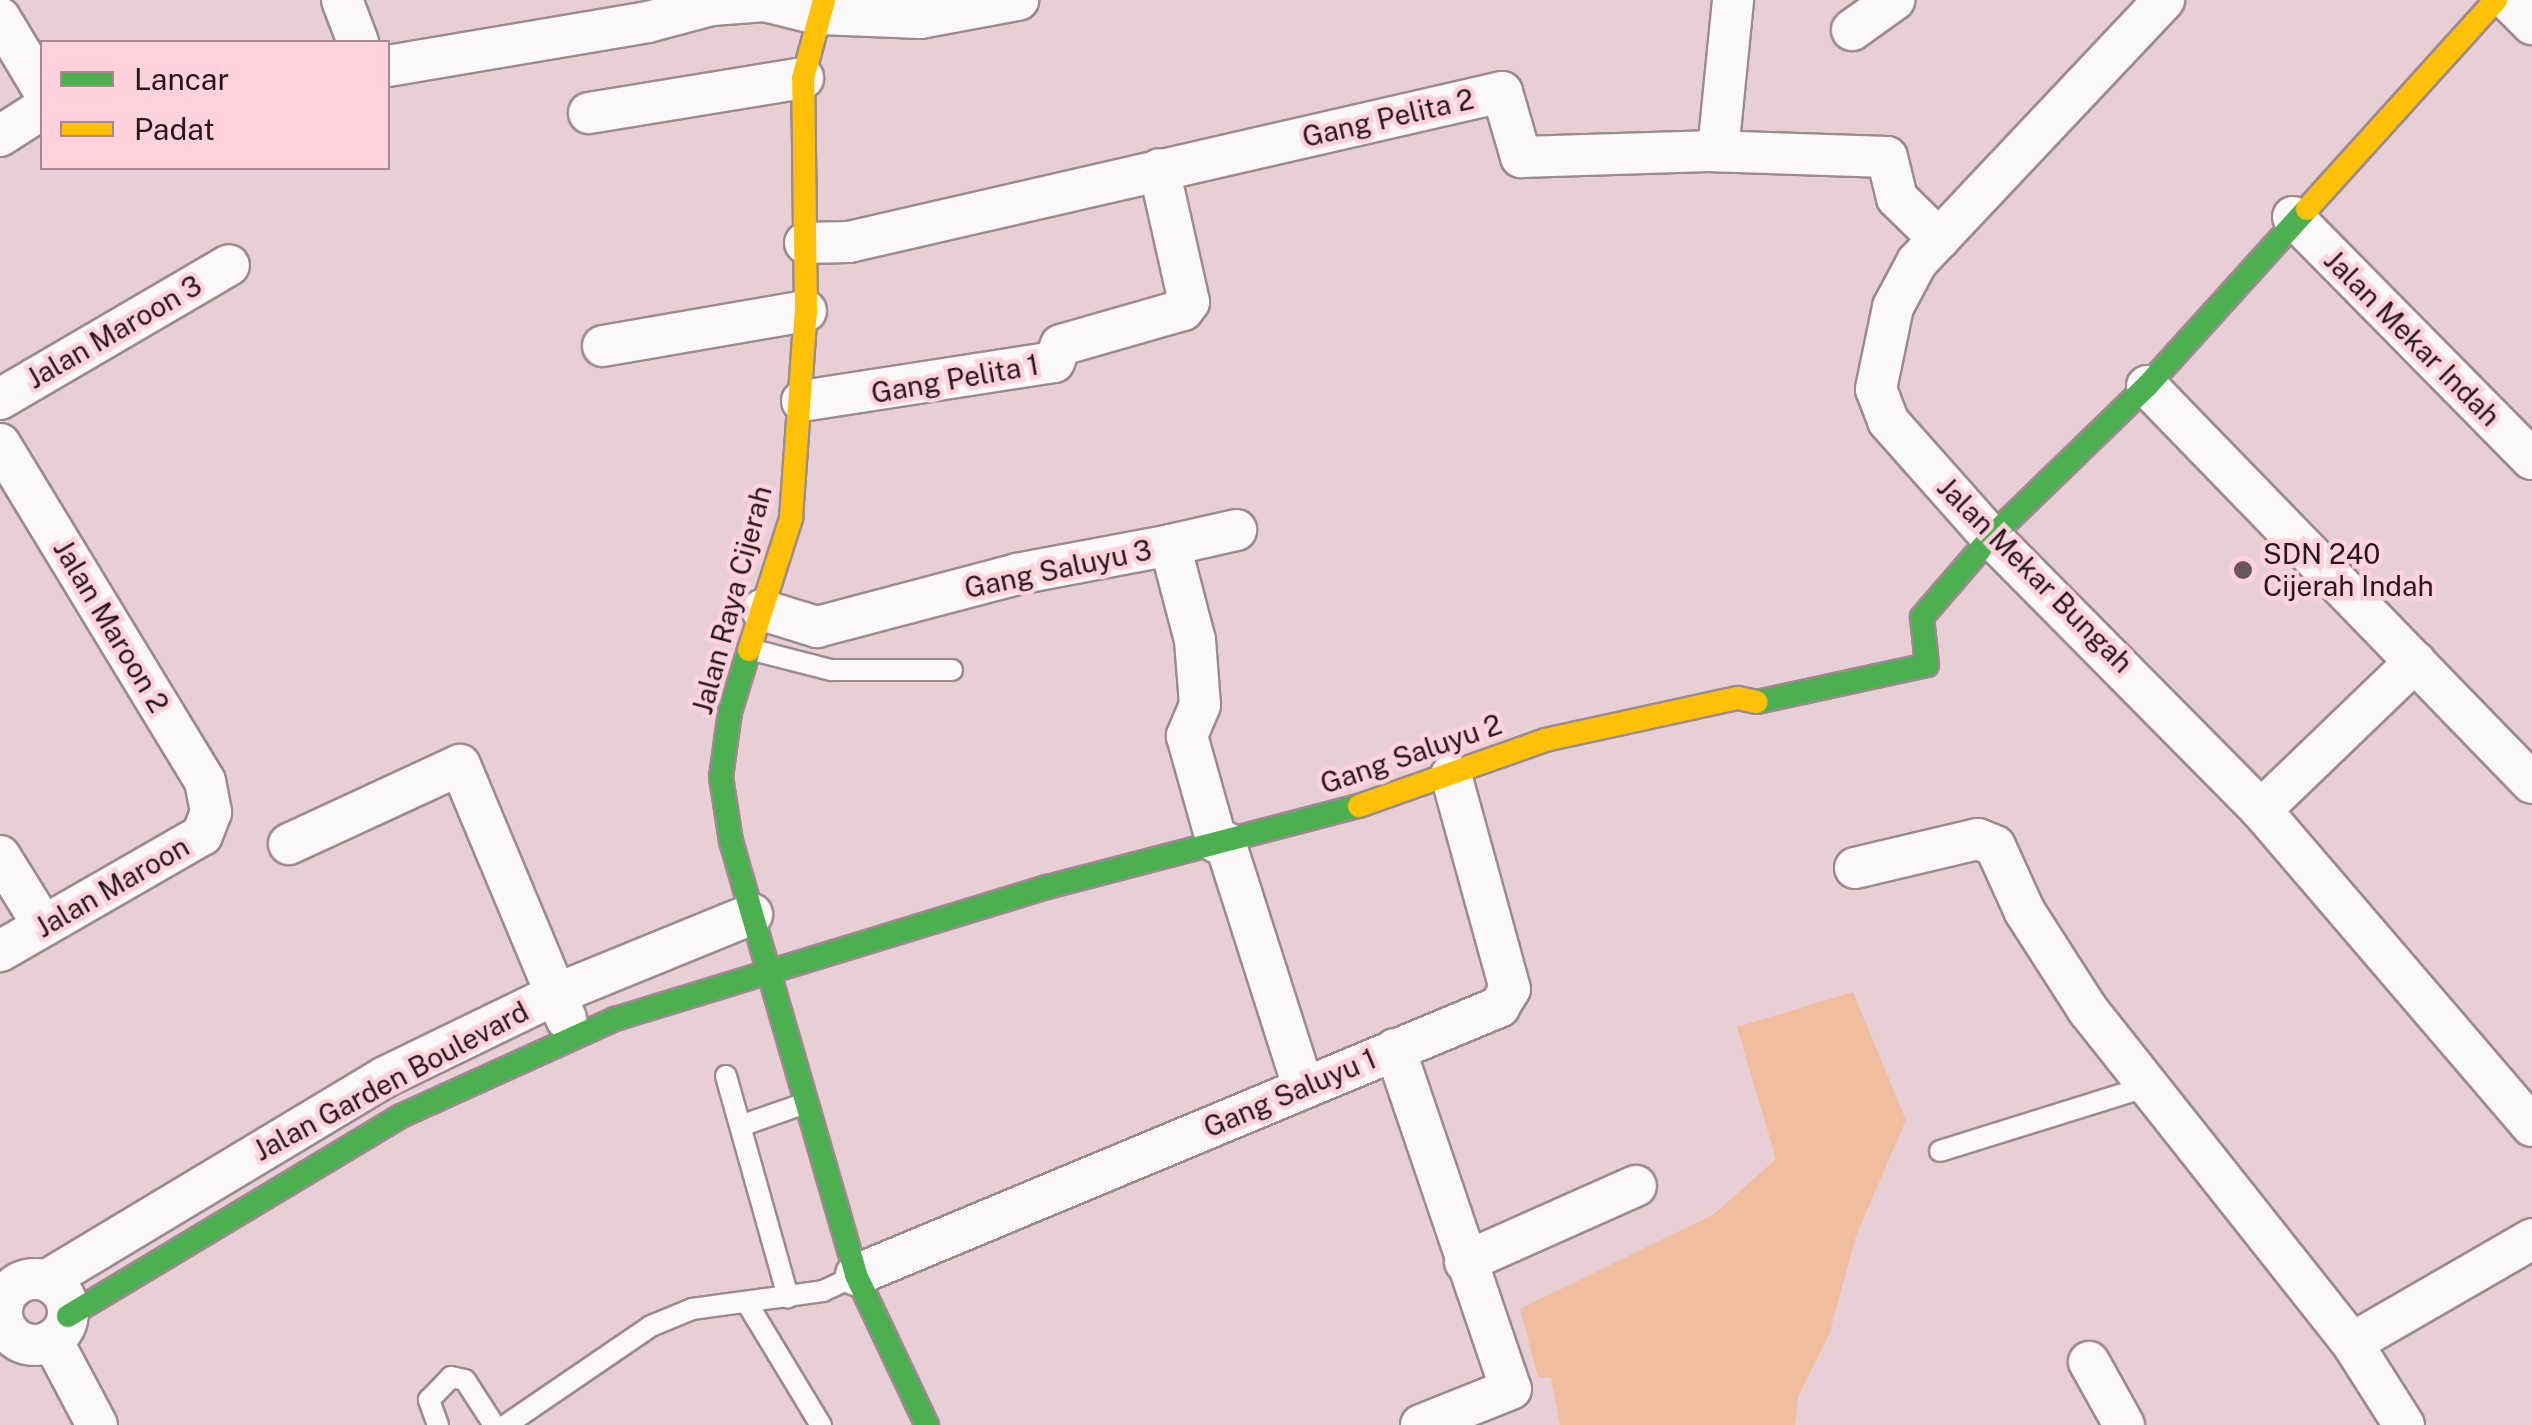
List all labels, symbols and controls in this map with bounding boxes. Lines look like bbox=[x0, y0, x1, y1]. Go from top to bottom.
legend bbox=[40, 40, 390, 170]
text: Lancar bbox=[134, 61, 229, 97]
street label: Gang Pelita 2 bbox=[1299, 82, 1477, 154]
text: Padat bbox=[134, 111, 215, 147]
street label: Jalan Mekar Indah bbox=[2317, 243, 2507, 433]
street label: Jalan Maroon 3 bbox=[21, 268, 207, 396]
street label: Gang Pelita 1 bbox=[869, 348, 1041, 410]
street label: Jalan Mekar Bungah bbox=[1930, 470, 2140, 680]
street label: Jalan Raya Cijerah bbox=[685, 482, 779, 718]
street label: Gang Saluyu 3 bbox=[961, 533, 1155, 605]
street label: Jalan Maroon 2 bbox=[46, 534, 176, 718]
place label: SDN 240 Cijerah Indah bbox=[2263, 537, 2434, 603]
marker: SDN 240 Cijerah Indah bbox=[2232, 559, 2254, 581]
street label: Gang Saluyu 2 bbox=[1316, 707, 1506, 801]
street label: Jalan Maroon bbox=[29, 829, 195, 945]
street label: Jalan Garden Boulevard bbox=[248, 994, 534, 1168]
street label: Gang Saluyu 1 bbox=[1199, 1042, 1381, 1144]

